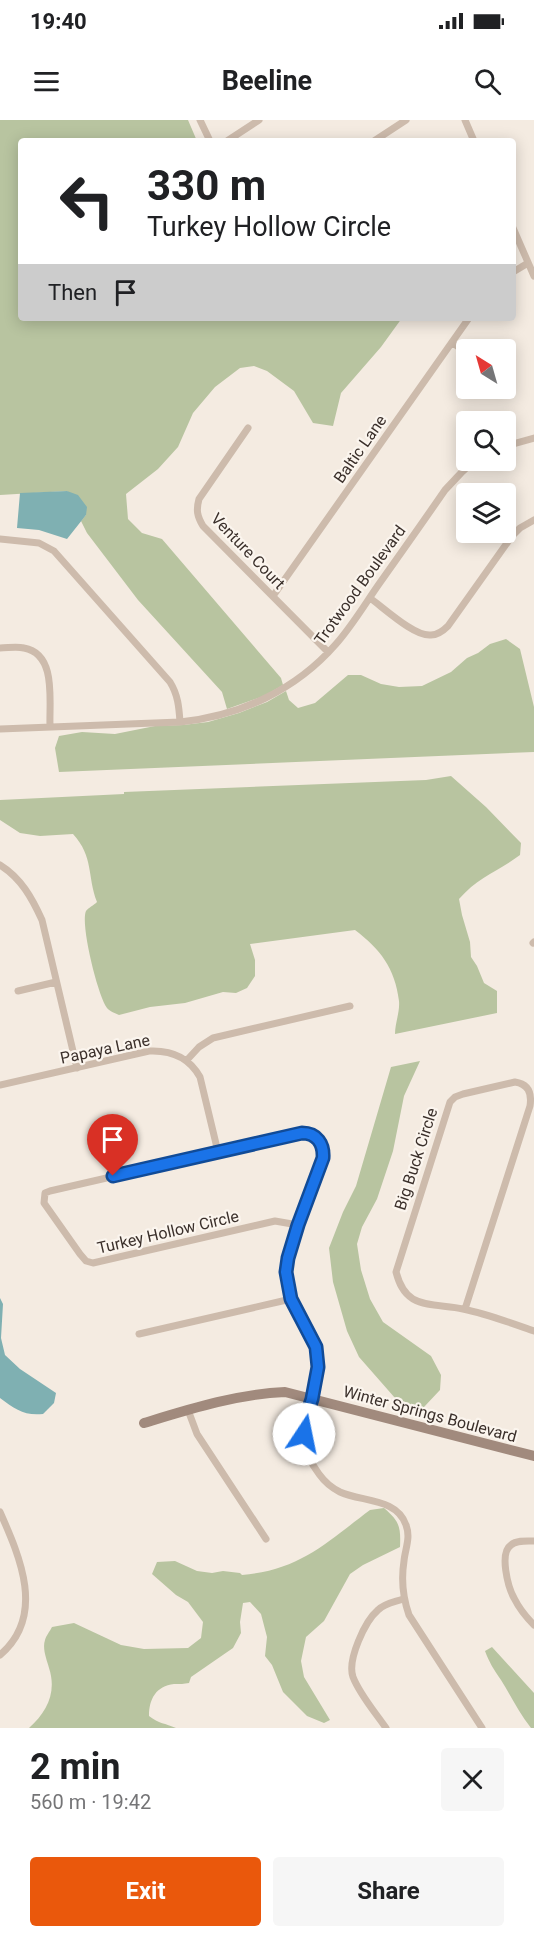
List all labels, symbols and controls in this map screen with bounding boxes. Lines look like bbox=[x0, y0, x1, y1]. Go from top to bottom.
text: 19:40 bbox=[30, 9, 87, 34]
icon: menu bbox=[30, 65, 63, 98]
text: Beeline bbox=[222, 65, 312, 97]
icon: search bbox=[471, 65, 504, 98]
text: 330 m bbox=[147, 161, 266, 210]
icon: left bbox=[48, 162, 126, 240]
text: Turkey Hollow Circle bbox=[147, 211, 391, 243]
icon: arrive bbox=[109, 276, 142, 309]
text: Then bbox=[48, 280, 97, 305]
north arrow bbox=[456, 339, 516, 399]
map controls bbox=[456, 339, 516, 543]
street label: Baltic Lane bbox=[330, 411, 390, 487]
button: search bbox=[456, 411, 516, 471]
button: layers bbox=[456, 483, 516, 543]
street label: Venture Court bbox=[207, 509, 289, 593]
street label: Trotwood Boulevard bbox=[310, 522, 410, 648]
street label: Papaya Lane bbox=[58, 1030, 152, 1068]
street label: Big Buck Circle bbox=[391, 1105, 441, 1213]
pin bbox=[87, 1114, 138, 1176]
icon: arrive bbox=[96, 1123, 129, 1156]
street label: Turkey Hollow Circle bbox=[95, 1206, 241, 1258]
street label: Winter Springs Boulevard bbox=[341, 1382, 519, 1446]
position arrow bbox=[272, 1402, 336, 1466]
text: 2 min bbox=[30, 1746, 121, 1788]
button: close bbox=[441, 1748, 504, 1811]
text: 560 m · 19:42 bbox=[30, 1790, 151, 1814]
button: Exit bbox=[30, 1857, 261, 1926]
button: Share bbox=[273, 1857, 504, 1926]

